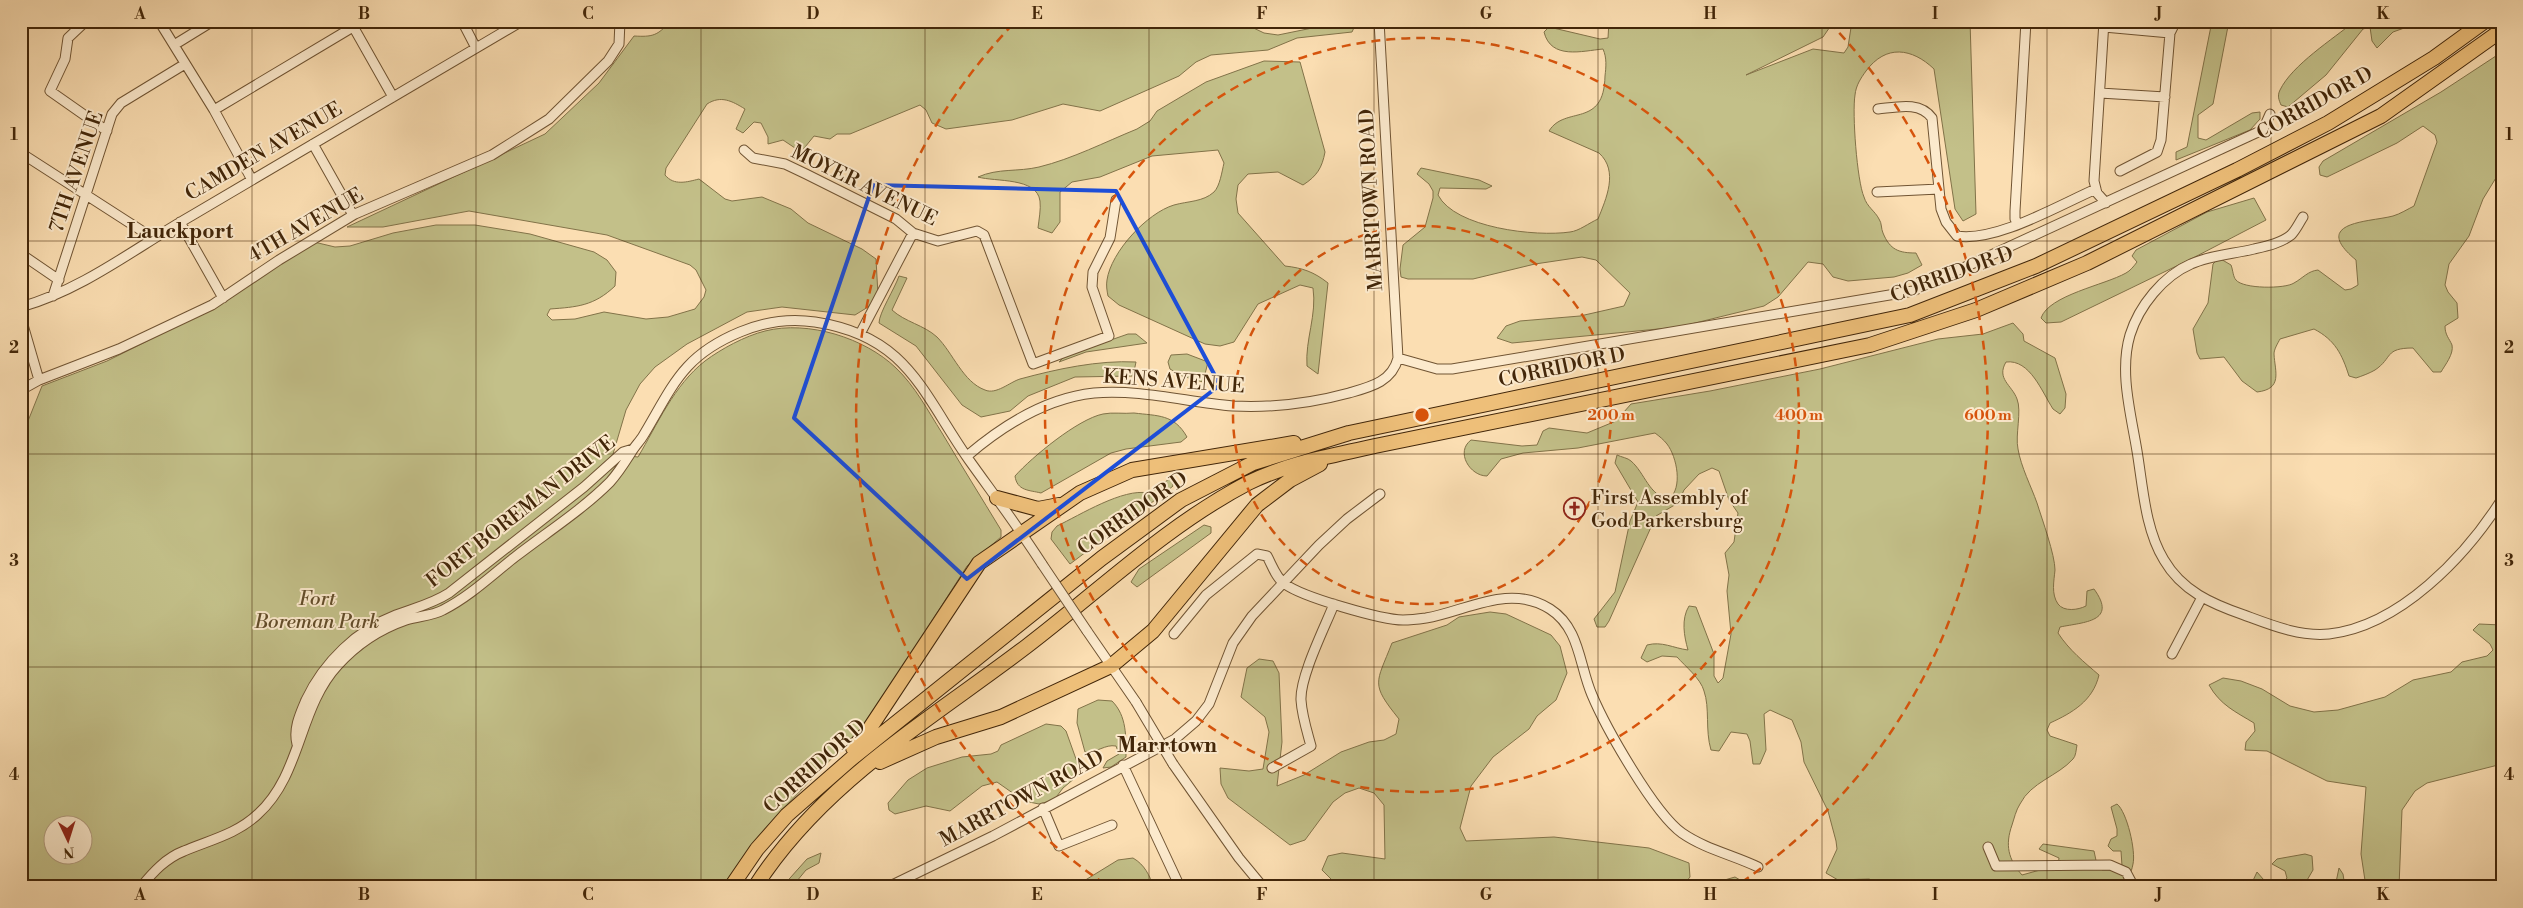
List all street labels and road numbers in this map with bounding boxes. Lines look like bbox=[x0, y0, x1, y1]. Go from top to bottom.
street label: CORRIDOR D bbox=[2252, 62, 2378, 146]
street label: CAMDEN AVENUE bbox=[181, 97, 347, 207]
street label: 7TH AVENUE bbox=[44, 108, 110, 236]
street label: MARRTOWN ROAD bbox=[1355, 108, 1389, 292]
street label: MOYER AVENUE bbox=[787, 140, 941, 232]
street label: 4TH AVENUE bbox=[244, 183, 368, 269]
street label: CORRIDOR D bbox=[1887, 241, 2017, 309]
street label: CORRIDOR D bbox=[1496, 342, 1628, 394]
street label: KENS AVENUE bbox=[1102, 365, 1246, 399]
street label: FORT BOREMAN DRIVE bbox=[421, 430, 621, 594]
street label: CORRIDOR D bbox=[1073, 467, 1193, 561]
street label: CORRIDOR D bbox=[759, 714, 871, 820]
street label: MARRTOWN ROAD bbox=[936, 745, 1108, 853]

